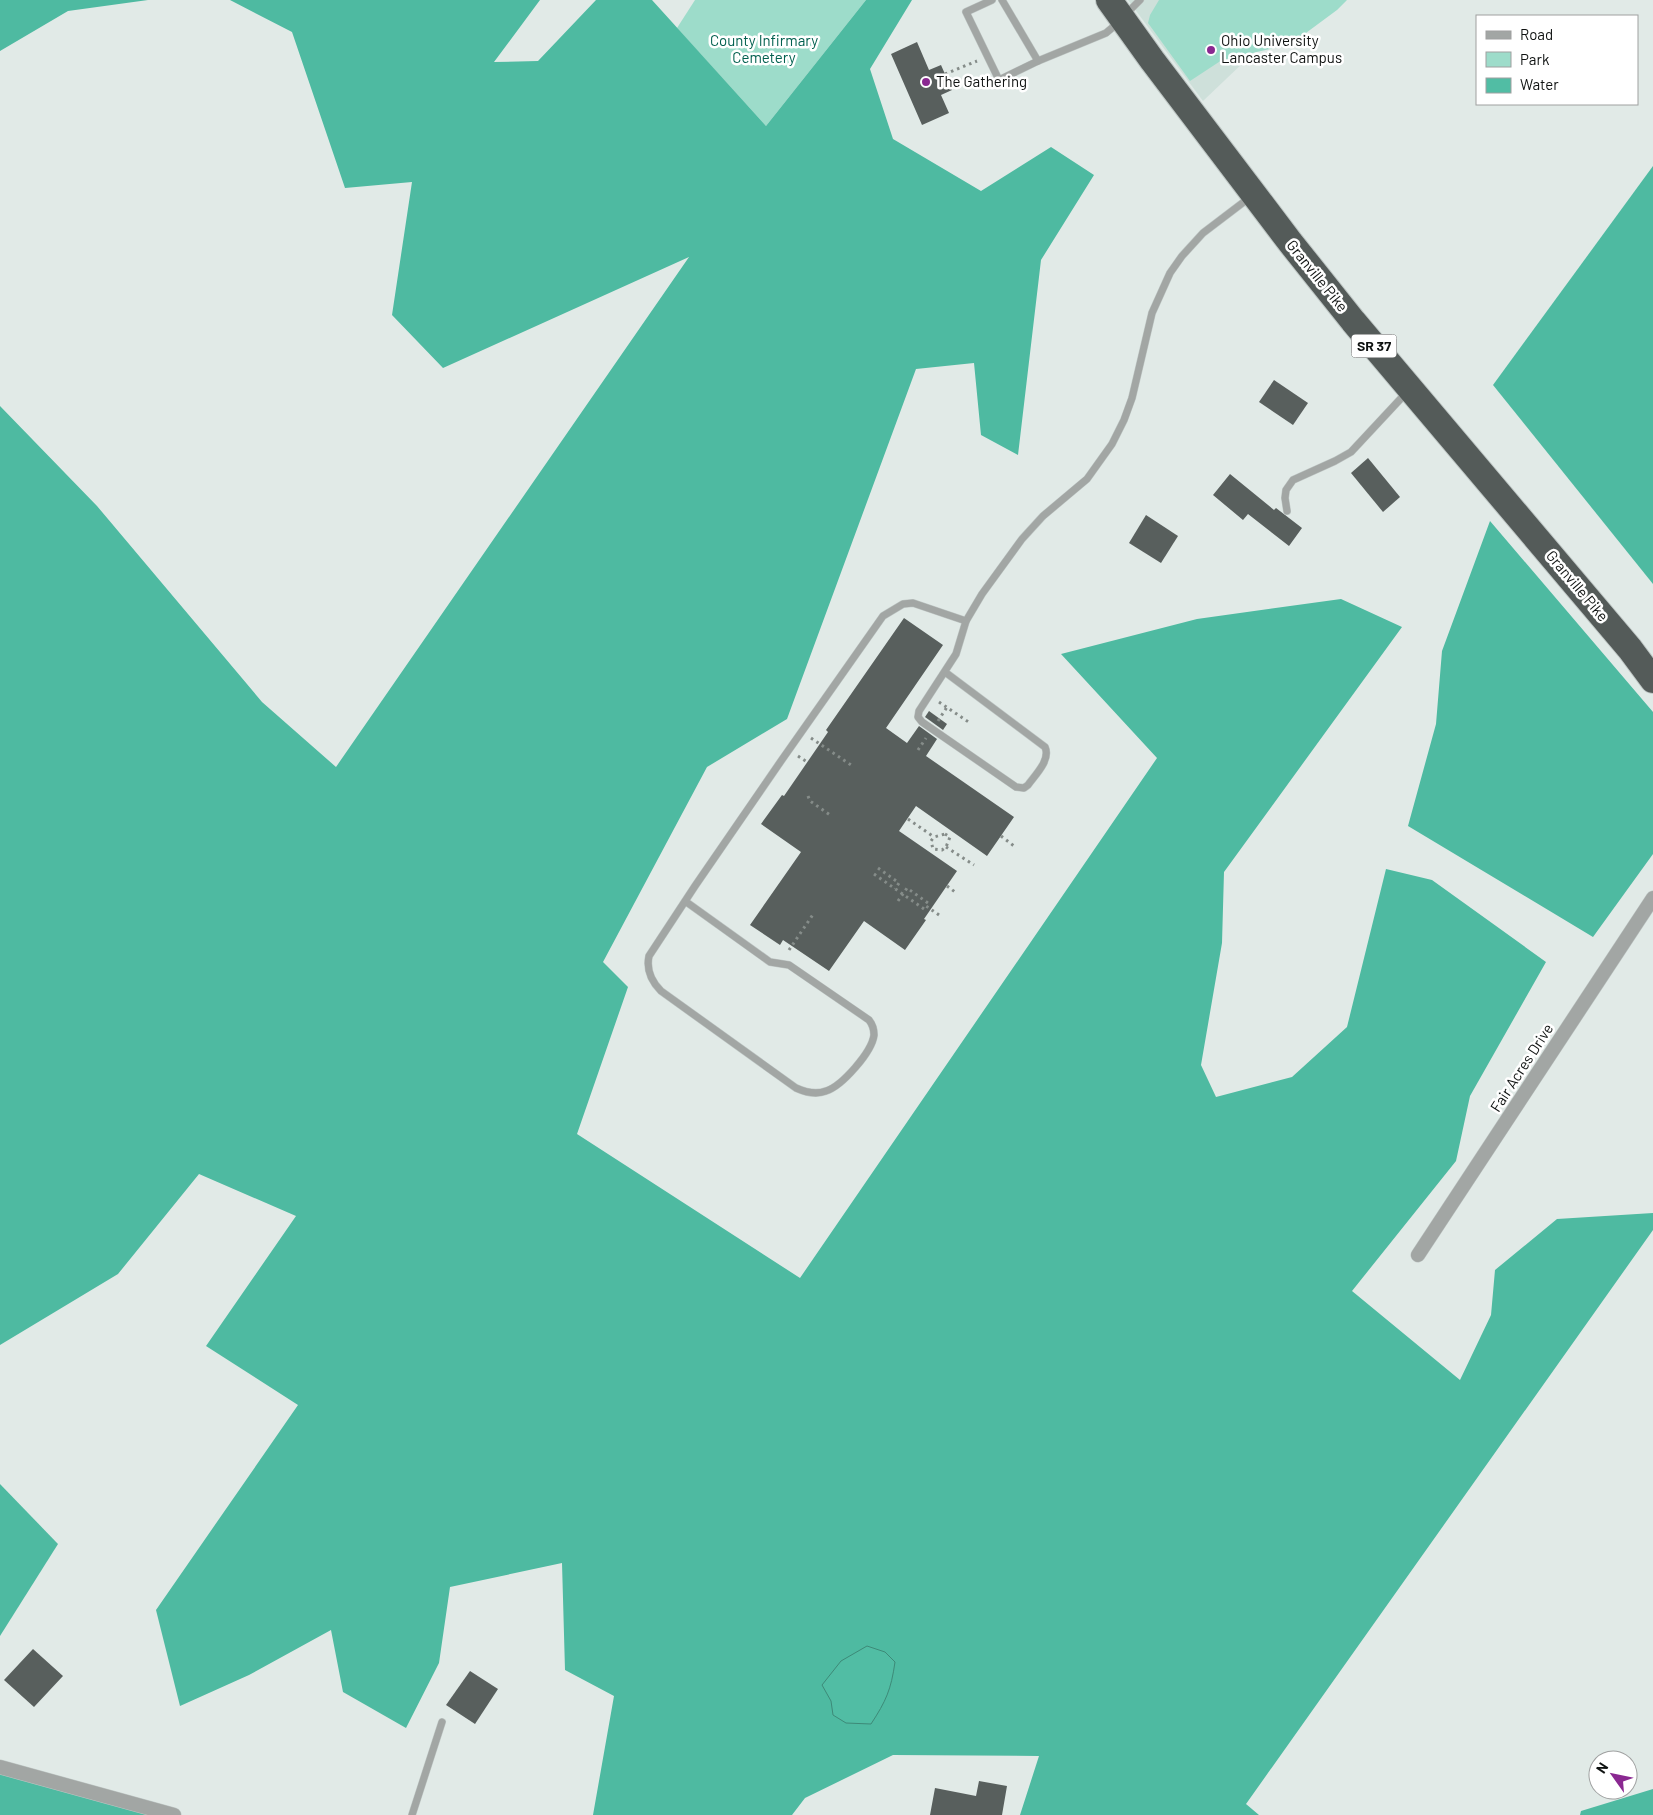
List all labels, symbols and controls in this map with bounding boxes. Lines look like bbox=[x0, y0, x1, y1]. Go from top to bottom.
legend bbox=[1476, 15, 1638, 105]
text: Road bbox=[1520, 25, 1553, 43]
park label: County Infirmary Cemetery bbox=[710, 31, 818, 66]
place label: Ohio University Lancaster Campus bbox=[1221, 31, 1342, 66]
marker: Ohio University Lancaster Campus bbox=[1205, 44, 1217, 56]
text: Park bbox=[1520, 50, 1550, 68]
place label: The Gathering bbox=[936, 72, 1027, 90]
text: Water bbox=[1520, 75, 1559, 93]
marker: The Gathering bbox=[920, 76, 932, 88]
street label: Granville Pike bbox=[1283, 236, 1352, 315]
road number: SR 37 bbox=[1352, 334, 1396, 358]
street label: Granville Pike bbox=[1543, 546, 1613, 624]
street label: Fair Acres Drive bbox=[1486, 1020, 1556, 1115]
north arrow bbox=[1588, 1750, 1638, 1800]
text: N bbox=[1592, 1759, 1611, 1776]

